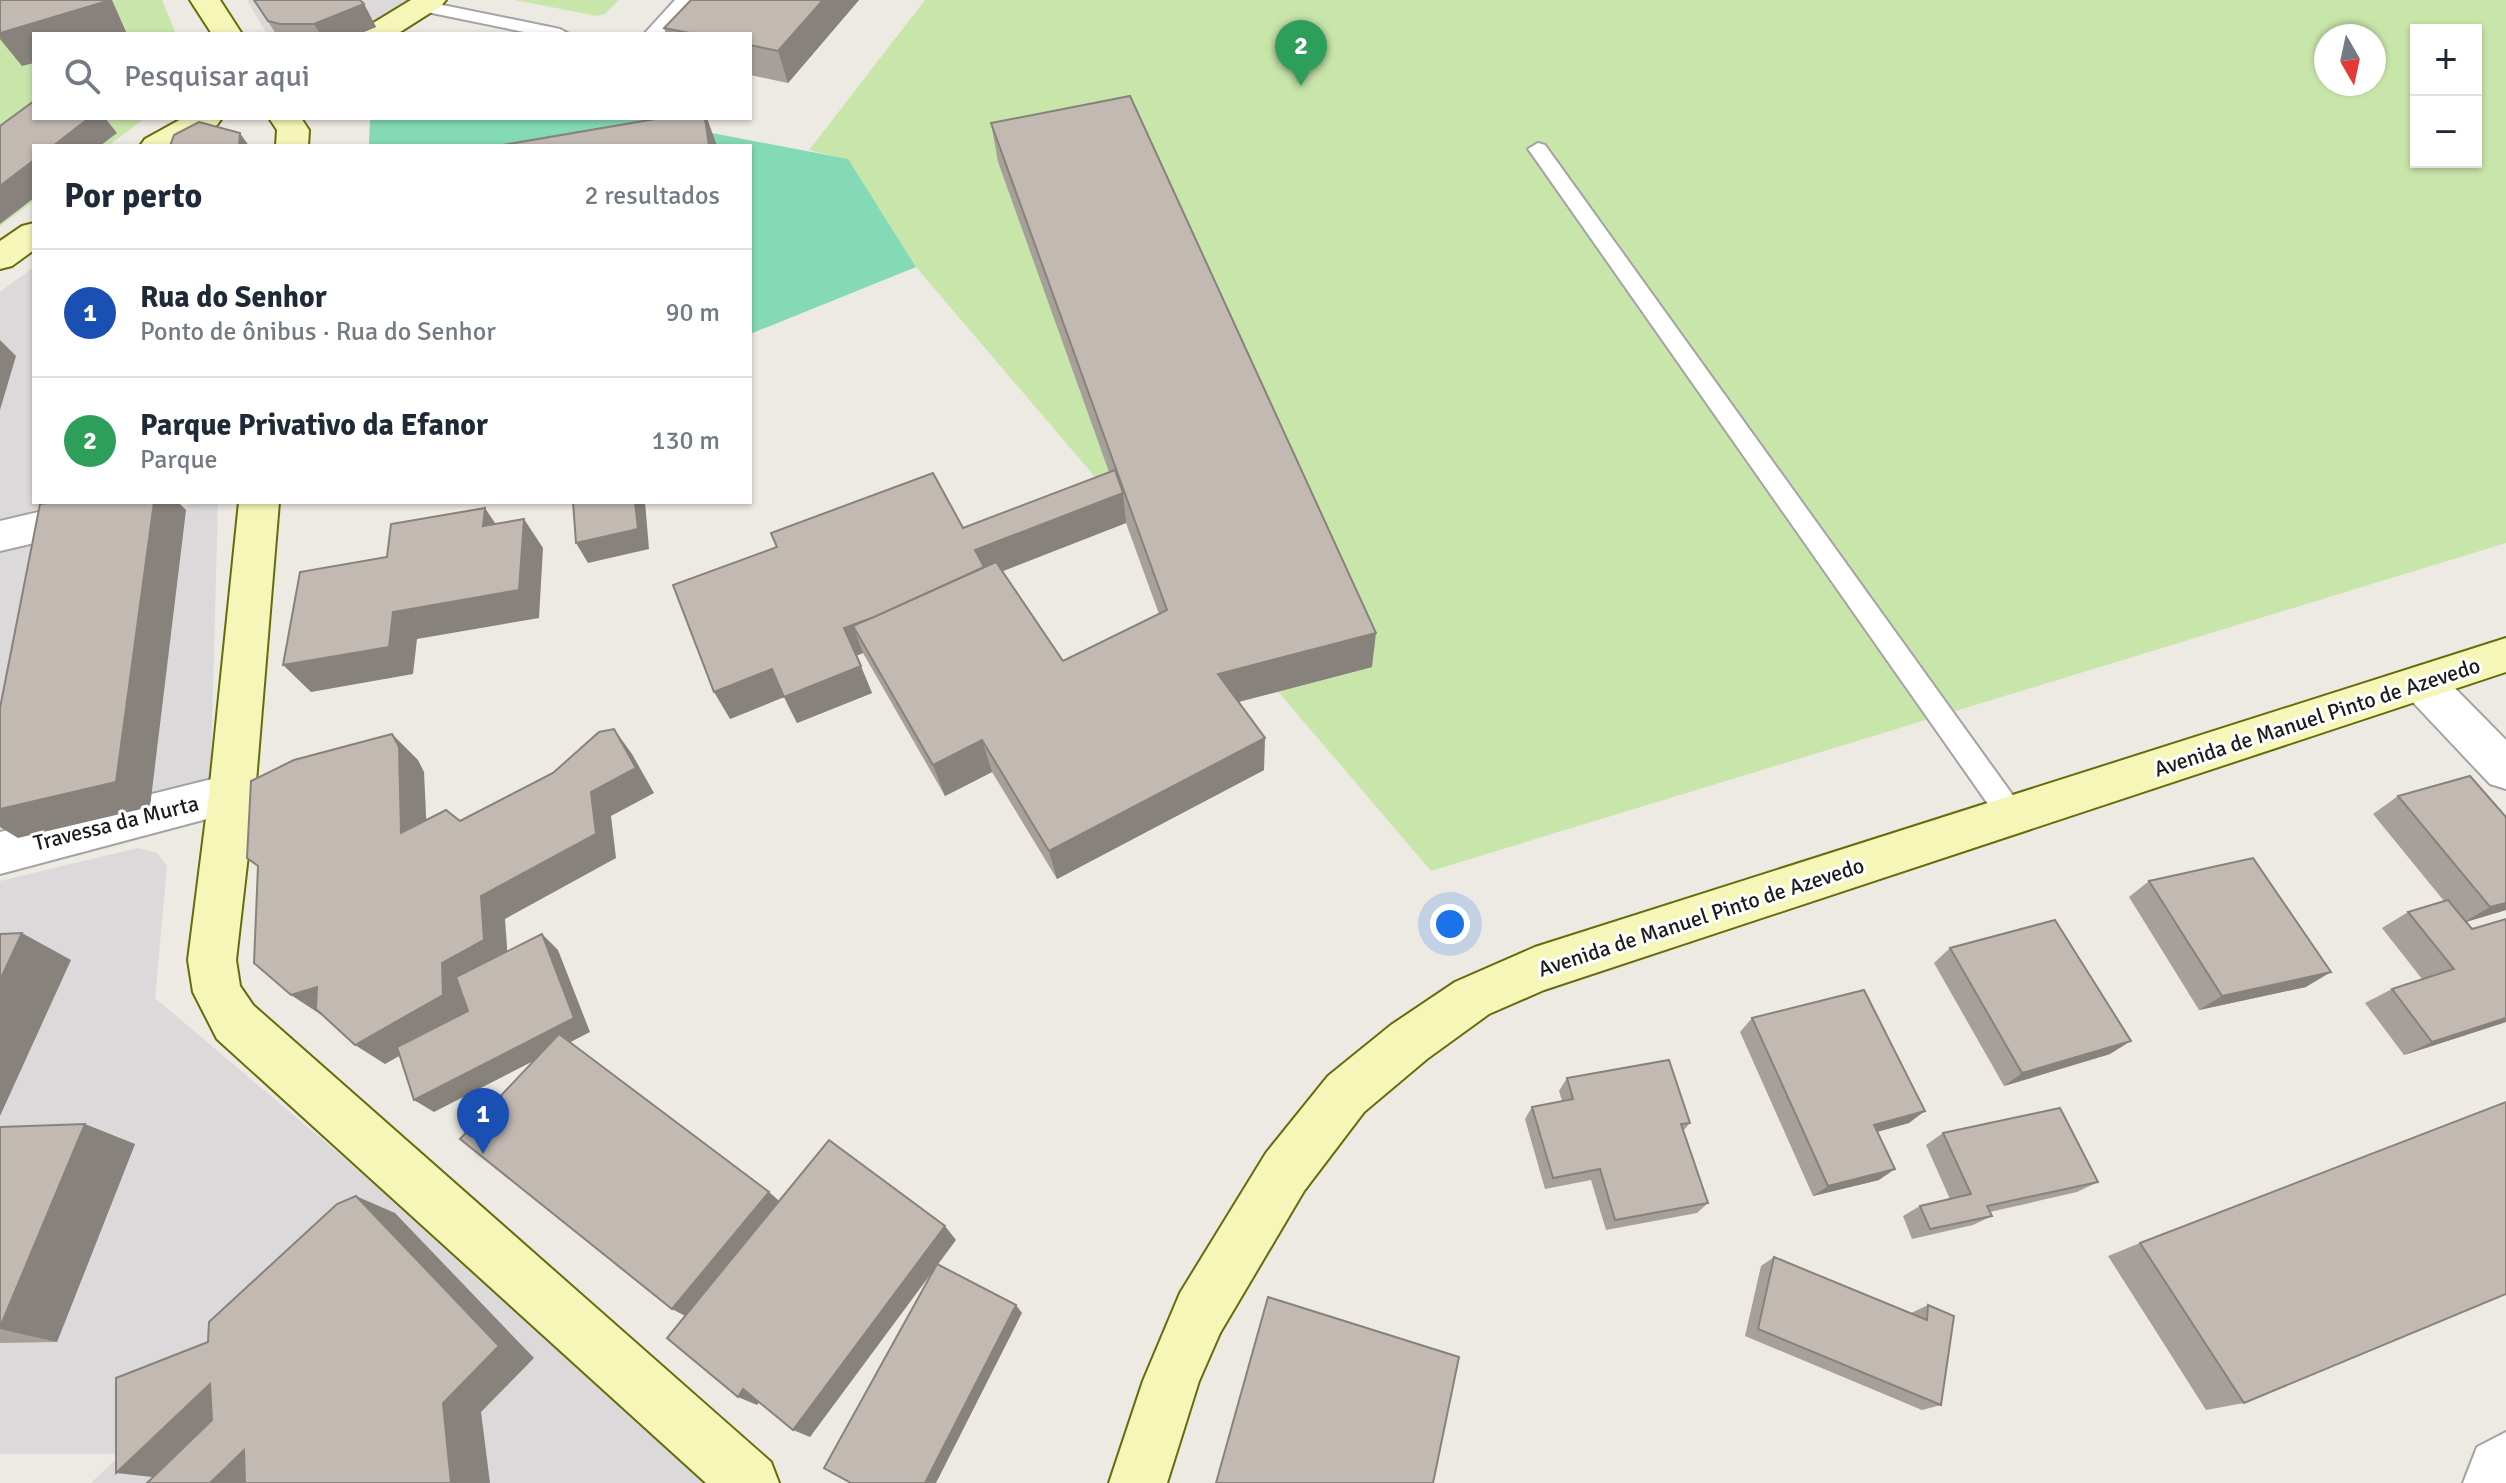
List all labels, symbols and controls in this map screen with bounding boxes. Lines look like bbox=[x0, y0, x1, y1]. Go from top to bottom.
pin: 2 bbox=[1275, 20, 1327, 86]
north arrow bbox=[2314, 24, 2386, 96]
map controls bbox=[2410, 24, 2482, 168]
button: + bbox=[2410, 24, 2482, 96]
search box bbox=[32, 32, 752, 120]
icon: search bbox=[60, 54, 104, 98]
text: Pesquisar aqui bbox=[124, 58, 310, 95]
button: − bbox=[2410, 96, 2482, 168]
text: Por perto bbox=[64, 175, 202, 217]
text: 2 resultados bbox=[584, 180, 720, 212]
text: Rua do Senhor bbox=[140, 279, 327, 316]
text: 1 bbox=[83, 297, 97, 329]
text: 90 m bbox=[665, 297, 720, 329]
text: Ponto de ônibus · Rua do Senhor bbox=[140, 316, 496, 348]
text: Parque Privativo da Efanor bbox=[140, 407, 488, 444]
text: 2 bbox=[83, 425, 97, 457]
text: 130 m bbox=[651, 425, 720, 457]
text: Parque bbox=[140, 444, 218, 476]
street label: Avenida de Manuel Pinto de Azevedo bbox=[2150, 651, 2484, 783]
street label: Travessa da Murta bbox=[31, 789, 201, 857]
street label: Avenida de Manuel Pinto de Azevedo bbox=[1534, 851, 1868, 983]
your location bbox=[1430, 904, 1470, 944]
pin: 1 bbox=[457, 1088, 509, 1154]

